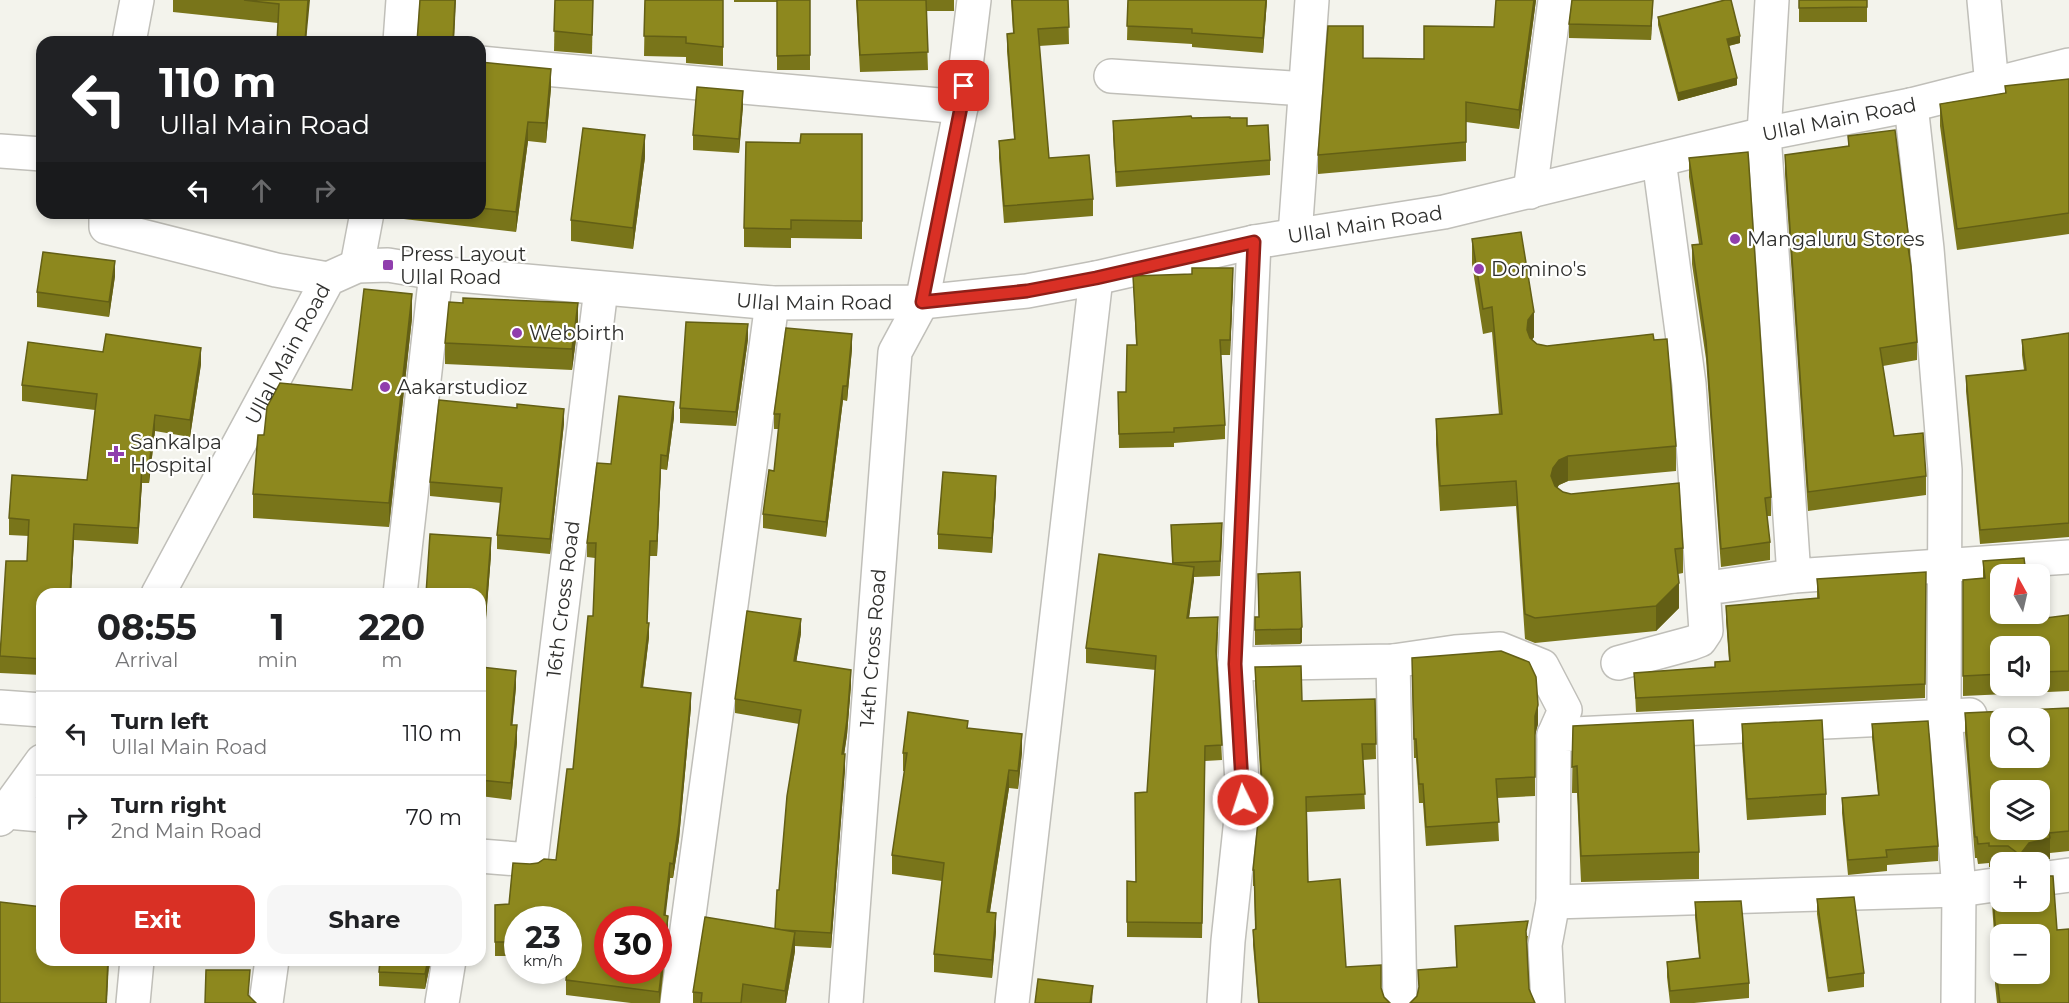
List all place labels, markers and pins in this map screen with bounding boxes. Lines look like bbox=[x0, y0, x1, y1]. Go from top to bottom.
pin bbox=[938, 60, 989, 111]
place label: Mangaluru Stores bbox=[1747, 227, 1925, 251]
marker: Mangaluru Stores bbox=[1728, 232, 1742, 246]
place label: Press Layout Ullal Road bbox=[400, 242, 526, 289]
place label: Domino's bbox=[1491, 257, 1586, 281]
marker: Press Layout Ullal Road bbox=[381, 258, 395, 272]
marker: Domino's bbox=[1472, 262, 1486, 276]
place label: Webbirth bbox=[529, 321, 625, 345]
marker: Webbirth bbox=[510, 326, 524, 340]
place label: Aakarstudioz bbox=[397, 375, 528, 399]
marker: Aakarstudioz bbox=[378, 380, 392, 394]
place label: Sankalpa Hospital bbox=[130, 430, 222, 477]
marker: Sankalpa Hospital bbox=[107, 445, 125, 463]

